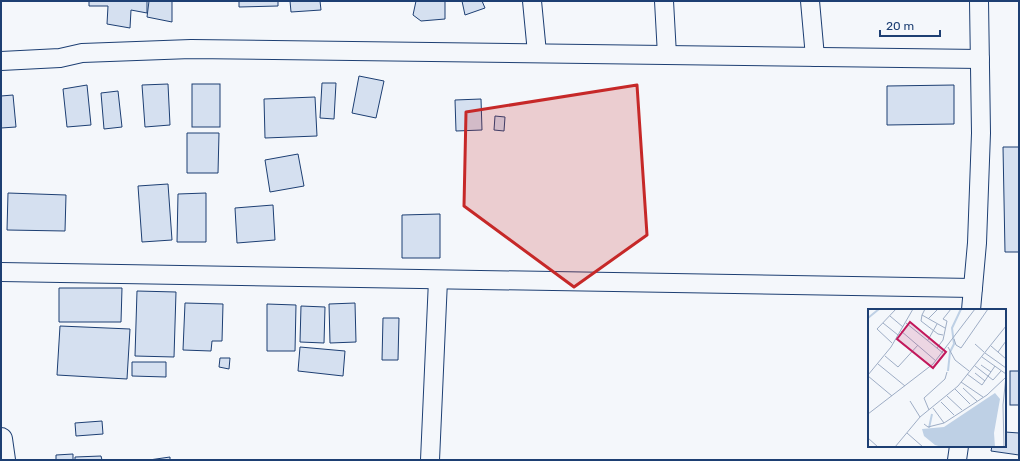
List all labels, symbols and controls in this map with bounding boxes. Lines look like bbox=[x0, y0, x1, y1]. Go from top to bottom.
scale bar bbox=[880, 12, 940, 38]
text: 20 m bbox=[886, 19, 914, 33]
inset map bbox=[868, 309, 1006, 447]

